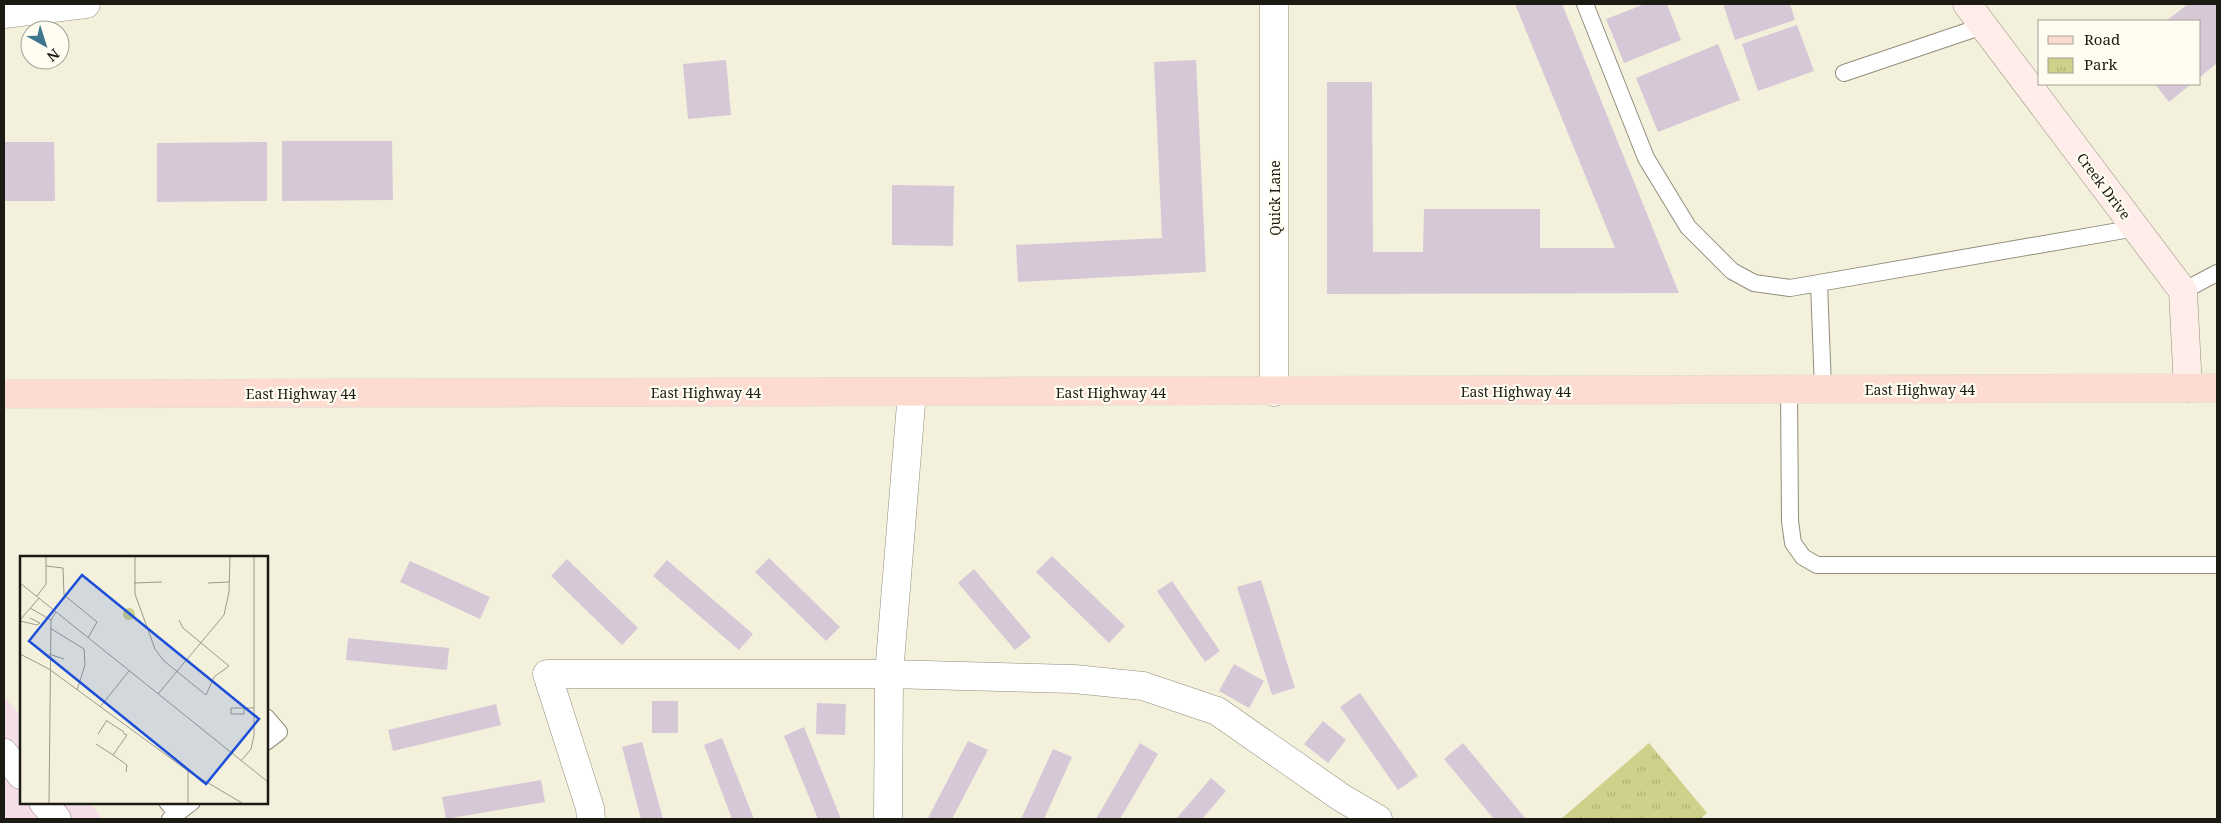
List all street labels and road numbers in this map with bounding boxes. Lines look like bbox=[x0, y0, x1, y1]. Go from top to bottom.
street label: Creek Drive bbox=[2073, 149, 2135, 223]
street label: Quick Lane bbox=[1265, 160, 1284, 236]
street label: East Highway 44 bbox=[1865, 380, 1975, 399]
street label: East Highway 44 bbox=[1461, 382, 1571, 401]
street label: East Highway 44 bbox=[651, 383, 761, 402]
street label: East Highway 44 bbox=[1056, 383, 1166, 402]
street label: East Highway 44 bbox=[246, 384, 356, 403]

